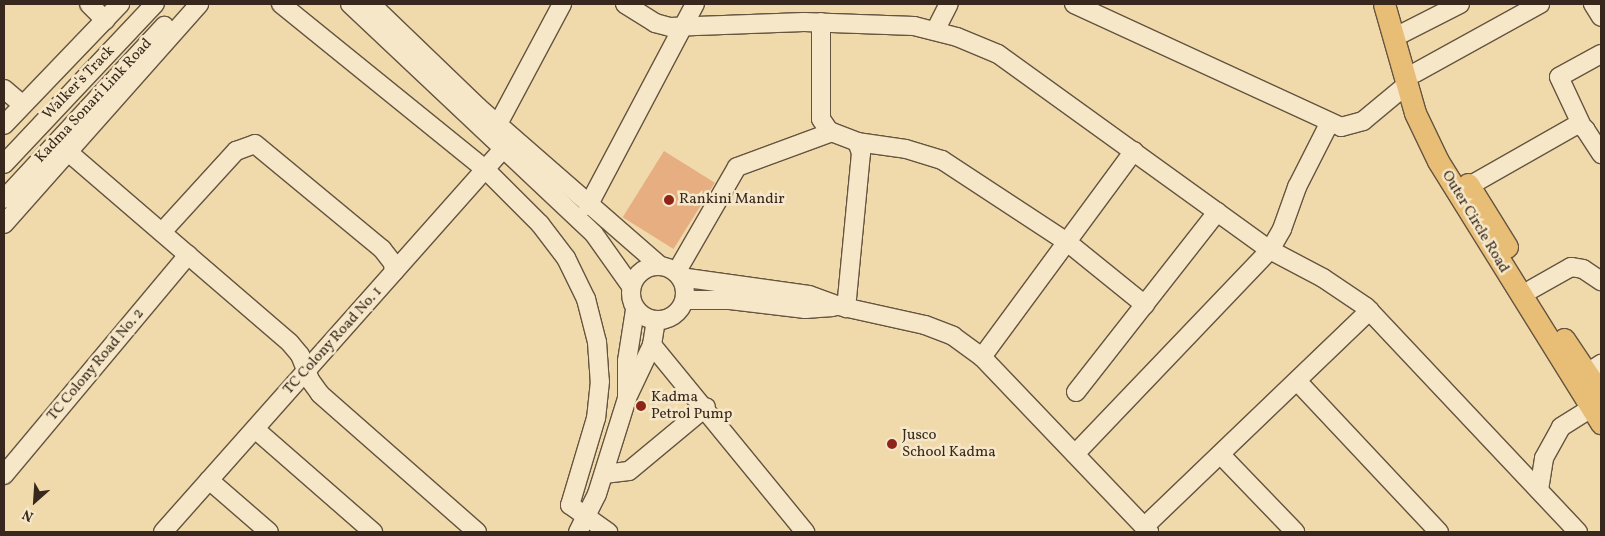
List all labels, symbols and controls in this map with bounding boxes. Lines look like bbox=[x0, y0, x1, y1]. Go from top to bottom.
street label: Kadma Sonari Link Road bbox=[32, 35, 156, 167]
street label: Walker's Track bbox=[39, 42, 119, 124]
street label: Outer Circle Road bbox=[1437, 168, 1513, 276]
place label: Rankini Mandir bbox=[679, 191, 784, 209]
marker: Rankini Mandir bbox=[663, 194, 675, 206]
street label: TC Colony Road No. 1 bbox=[280, 283, 386, 399]
street label: TC Colony Road No. 2 bbox=[44, 305, 148, 425]
place label: Kadma Petrol Pump bbox=[651, 388, 732, 423]
marker: Kadma Petrol Pump bbox=[635, 400, 647, 412]
place label: Jusco School Kadma bbox=[902, 426, 996, 461]
marker: Jusco School Kadma bbox=[886, 438, 898, 450]
north arrow bbox=[10, 476, 60, 526]
text: N bbox=[19, 504, 37, 526]

